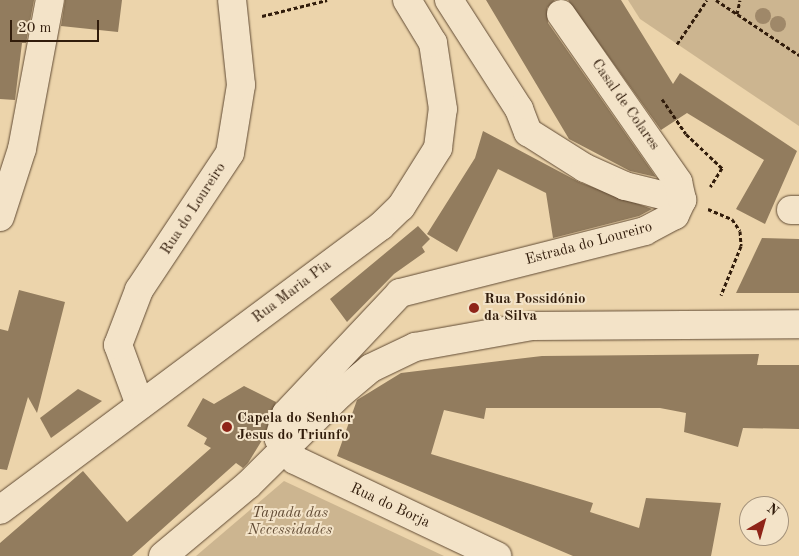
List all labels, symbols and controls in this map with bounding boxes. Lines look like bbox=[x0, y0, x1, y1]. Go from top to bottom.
scale bar bbox=[12, 10, 101, 42]
text: 20 m bbox=[18, 21, 52, 36]
street label: Casal de Colares bbox=[587, 56, 663, 154]
street label: Rua do Loureiro bbox=[158, 160, 230, 258]
street label: Estrada do Loureiro bbox=[524, 218, 654, 270]
street label: Rua Maria Pia bbox=[249, 257, 335, 327]
place label: Rua Possidónio da Silva bbox=[484, 290, 586, 325]
marker: Rua Possidónio da Silva bbox=[468, 302, 480, 314]
place label: Capela do Senhor Jesus do Triunfo bbox=[237, 409, 353, 444]
marker: Capela do Senhor Jesus do Triunfo bbox=[221, 421, 233, 433]
street label: Rua do Borja bbox=[347, 480, 433, 532]
north arrow bbox=[739, 496, 789, 546]
text: N bbox=[764, 501, 781, 519]
park label: Tapada das Necessidades bbox=[248, 504, 332, 539]

